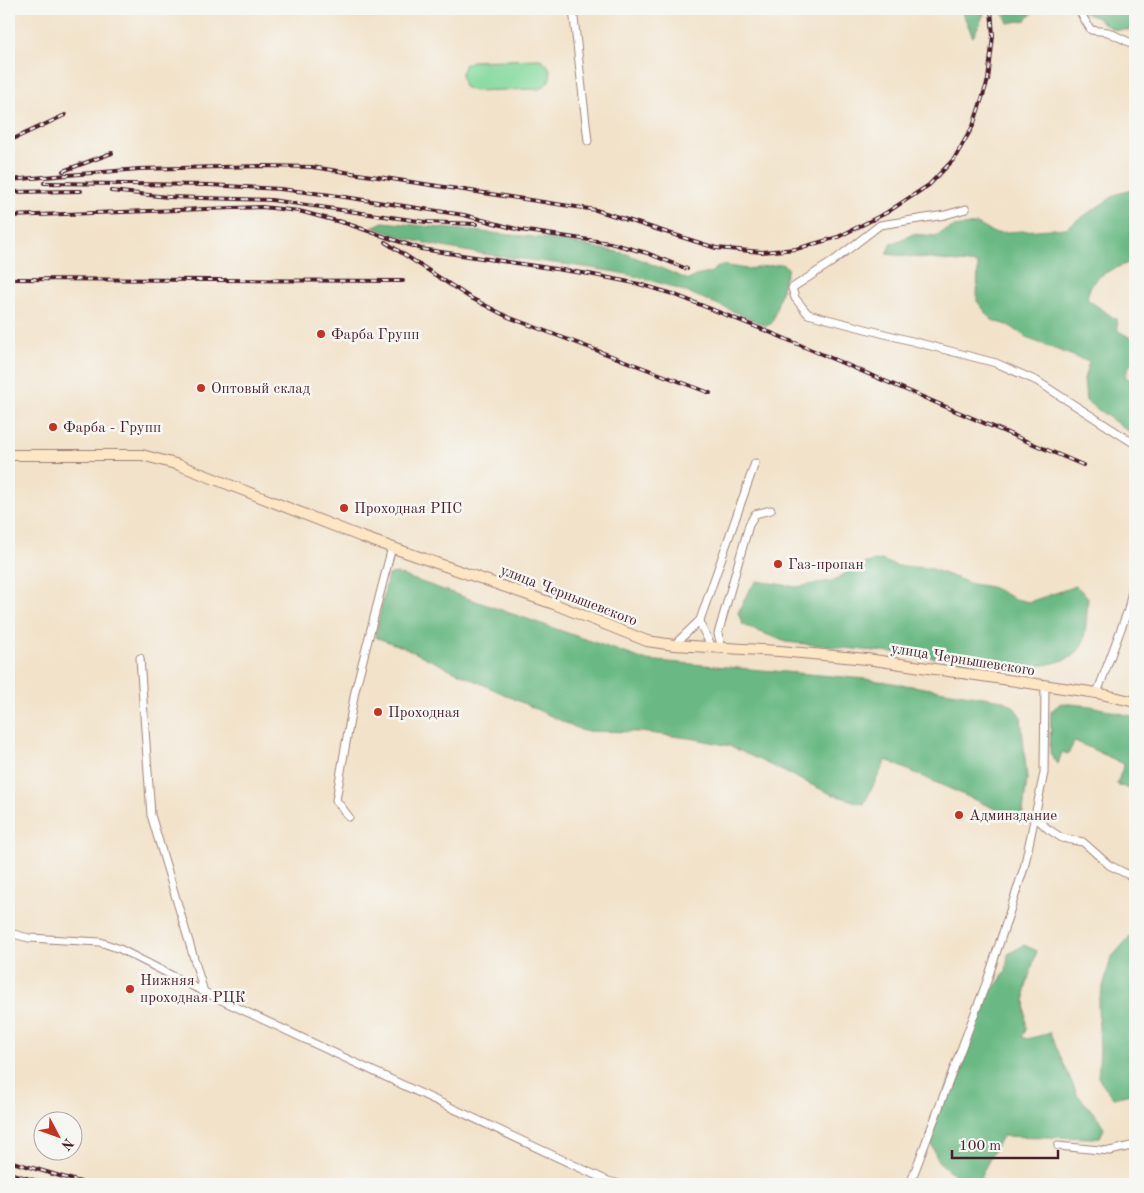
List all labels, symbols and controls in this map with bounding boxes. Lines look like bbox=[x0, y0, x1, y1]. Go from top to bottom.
marker: Фарба Групп bbox=[315, 328, 327, 340]
place label: Фарба Групп bbox=[331, 328, 419, 343]
marker: Оптовый склад bbox=[195, 382, 207, 394]
place label: Оптовый склад bbox=[211, 382, 311, 397]
marker: Фарба - Групп bbox=[47, 421, 59, 433]
place label: Фарба - Групп bbox=[63, 421, 161, 436]
marker: Проходная РПС bbox=[338, 502, 350, 514]
place label: Проходная РПС bbox=[354, 502, 462, 517]
marker: Газ-пропан bbox=[772, 558, 784, 570]
place label: Газ-пропан bbox=[788, 558, 864, 573]
street label: улица Чернышевского bbox=[498, 563, 639, 630]
street label: улица Чернышевского bbox=[890, 642, 1036, 679]
marker: Проходная bbox=[372, 706, 384, 718]
place label: Проходная bbox=[388, 706, 460, 721]
marker: Админздание bbox=[953, 809, 965, 821]
place label: Админздание bbox=[969, 809, 1057, 824]
place label: Нижняя проходная РЦК bbox=[140, 974, 246, 1006]
marker: Нижняя проходная РЦК bbox=[124, 983, 136, 995]
north arrow bbox=[32, 1110, 82, 1160]
scale bar bbox=[952, 1128, 1058, 1160]
text: N bbox=[58, 1135, 76, 1153]
text: 100 m bbox=[959, 1139, 1001, 1154]

